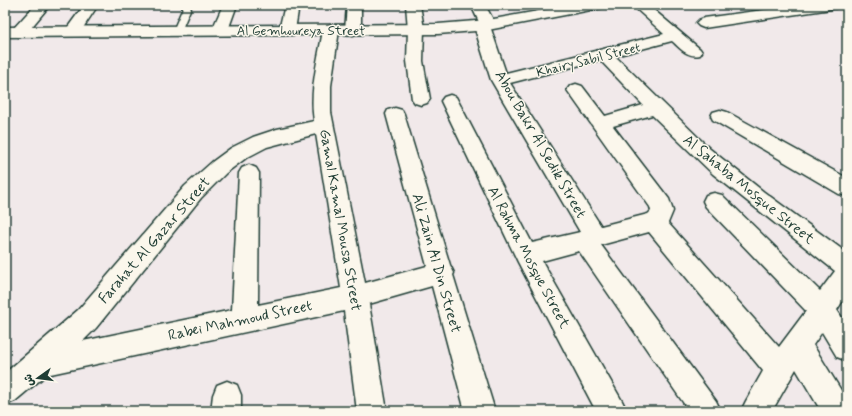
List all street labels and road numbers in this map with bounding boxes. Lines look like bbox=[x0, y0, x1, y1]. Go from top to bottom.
street label: Al Gemhoureya Street bbox=[237, 23, 365, 40]
street label: Khairy Sabil Street bbox=[535, 39, 642, 82]
street label: Abou Bakr Al Sedik Street bbox=[490, 67, 591, 222]
street label: Gamal Kamal Mousa Street bbox=[314, 128, 366, 313]
street label: Al Sahaba Mosque Street bbox=[678, 130, 818, 249]
street label: Farahat Al Gazar Street bbox=[94, 173, 215, 308]
street label: Al Rahma Mosque Street bbox=[482, 183, 574, 332]
street label: Ali Zain Al Din Street bbox=[407, 191, 466, 335]
street label: Rabei Mahmoud Street bbox=[166, 296, 314, 346]

